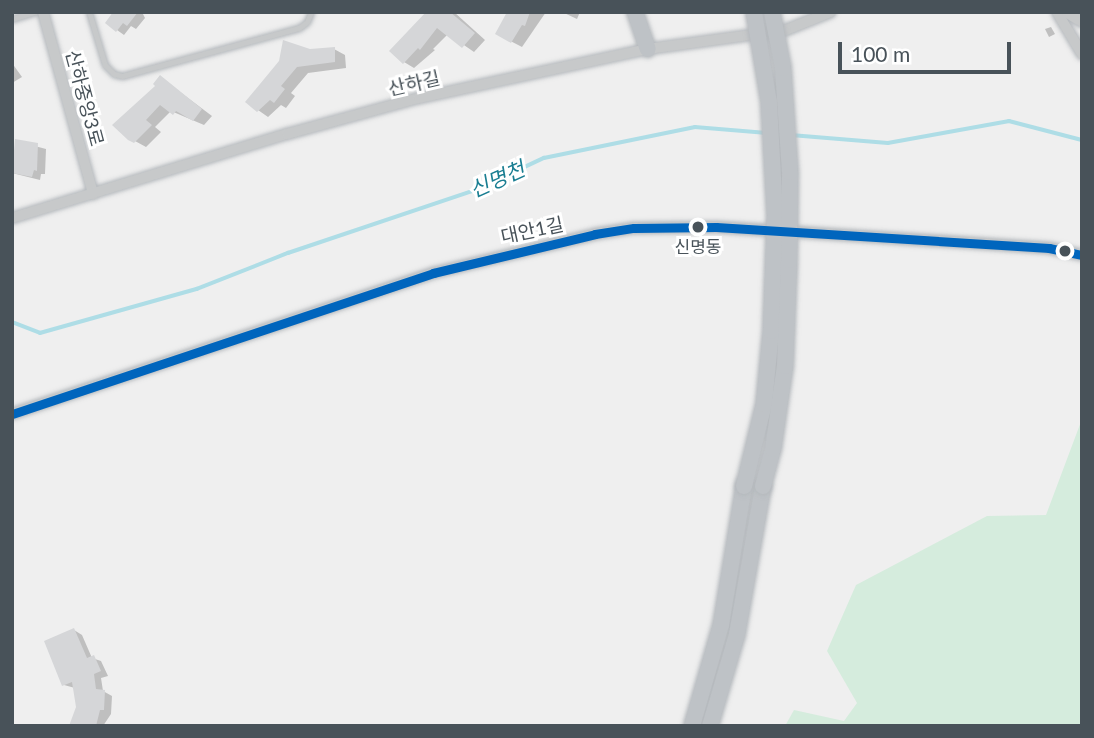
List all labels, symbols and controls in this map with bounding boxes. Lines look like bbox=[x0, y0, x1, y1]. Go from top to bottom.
scale bar bbox=[842, 28, 1015, 72]
text: 100 m bbox=[851, 41, 910, 66]
street label: 산하중앙3로 bbox=[61, 48, 109, 148]
street label: 산하길 bbox=[386, 66, 442, 100]
water label: 신명천 bbox=[465, 156, 529, 202]
street label: 대안1길 bbox=[499, 212, 565, 248]
marker: 신명동 bbox=[691, 220, 705, 234]
place label: 신명동 bbox=[675, 237, 721, 257]
unlabelled marker bbox=[1058, 244, 1072, 258]

